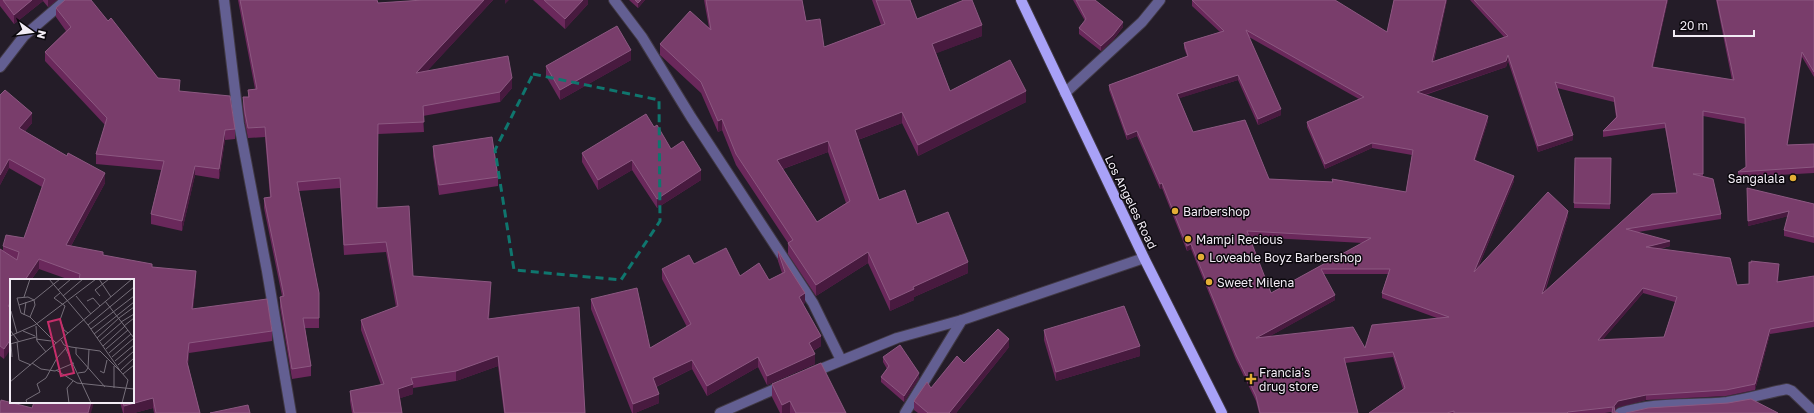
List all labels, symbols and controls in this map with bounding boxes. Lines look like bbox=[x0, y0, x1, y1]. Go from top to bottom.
north arrow bbox=[12, 12, 52, 52]
scale bar bbox=[1674, 12, 1754, 38]
text: 20 m bbox=[1680, 18, 1708, 33]
text: N bbox=[35, 29, 50, 40]
street label: Los Angeles Road bbox=[1102, 153, 1160, 251]
place label: Sangalala bbox=[1728, 171, 1785, 186]
marker: Sangalala bbox=[1788, 173, 1798, 183]
place label: Barbershop bbox=[1183, 204, 1250, 219]
marker: Barbershop bbox=[1170, 206, 1180, 216]
place label: Mampi Recious bbox=[1196, 232, 1283, 247]
marker: Mampi Recious bbox=[1183, 234, 1193, 244]
place label: Loveable Boyz Barbershop bbox=[1209, 250, 1362, 265]
marker: Loveable Boyz Barbershop bbox=[1196, 252, 1206, 262]
place label: Sweet Milena bbox=[1217, 275, 1294, 290]
marker: Sweet Milena bbox=[1204, 277, 1214, 287]
inset map bbox=[10, 279, 134, 403]
place label: Francia's drug store bbox=[1259, 365, 1319, 394]
marker: Francia's drug store bbox=[1246, 374, 1256, 384]

